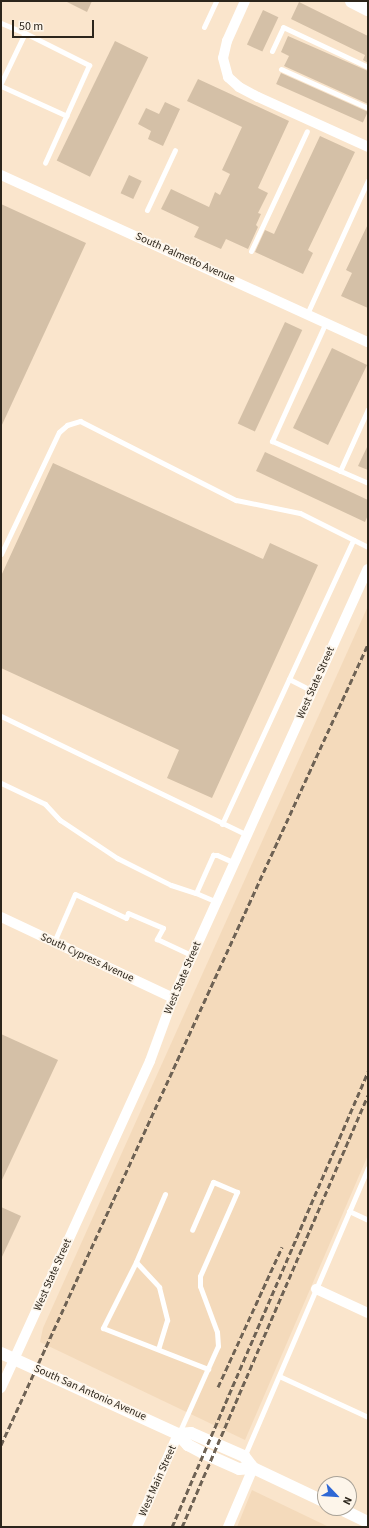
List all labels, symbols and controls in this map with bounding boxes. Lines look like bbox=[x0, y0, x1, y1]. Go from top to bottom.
scale bar bbox=[14, 12, 96, 38]
text: 50 m bbox=[19, 18, 43, 35]
street label: South Palmetto Avenue bbox=[133, 230, 237, 286]
street label: West State Street bbox=[294, 645, 338, 721]
street label: South Cypress Avenue bbox=[38, 931, 136, 985]
street label: West State Street bbox=[162, 940, 204, 1016]
street label: West State Street bbox=[31, 1237, 75, 1313]
street label: South San Antonio Avenue bbox=[32, 1362, 148, 1424]
street label: West Main Street bbox=[136, 1443, 180, 1519]
north arrow bbox=[317, 1476, 357, 1516]
text: N bbox=[339, 1494, 356, 1507]

